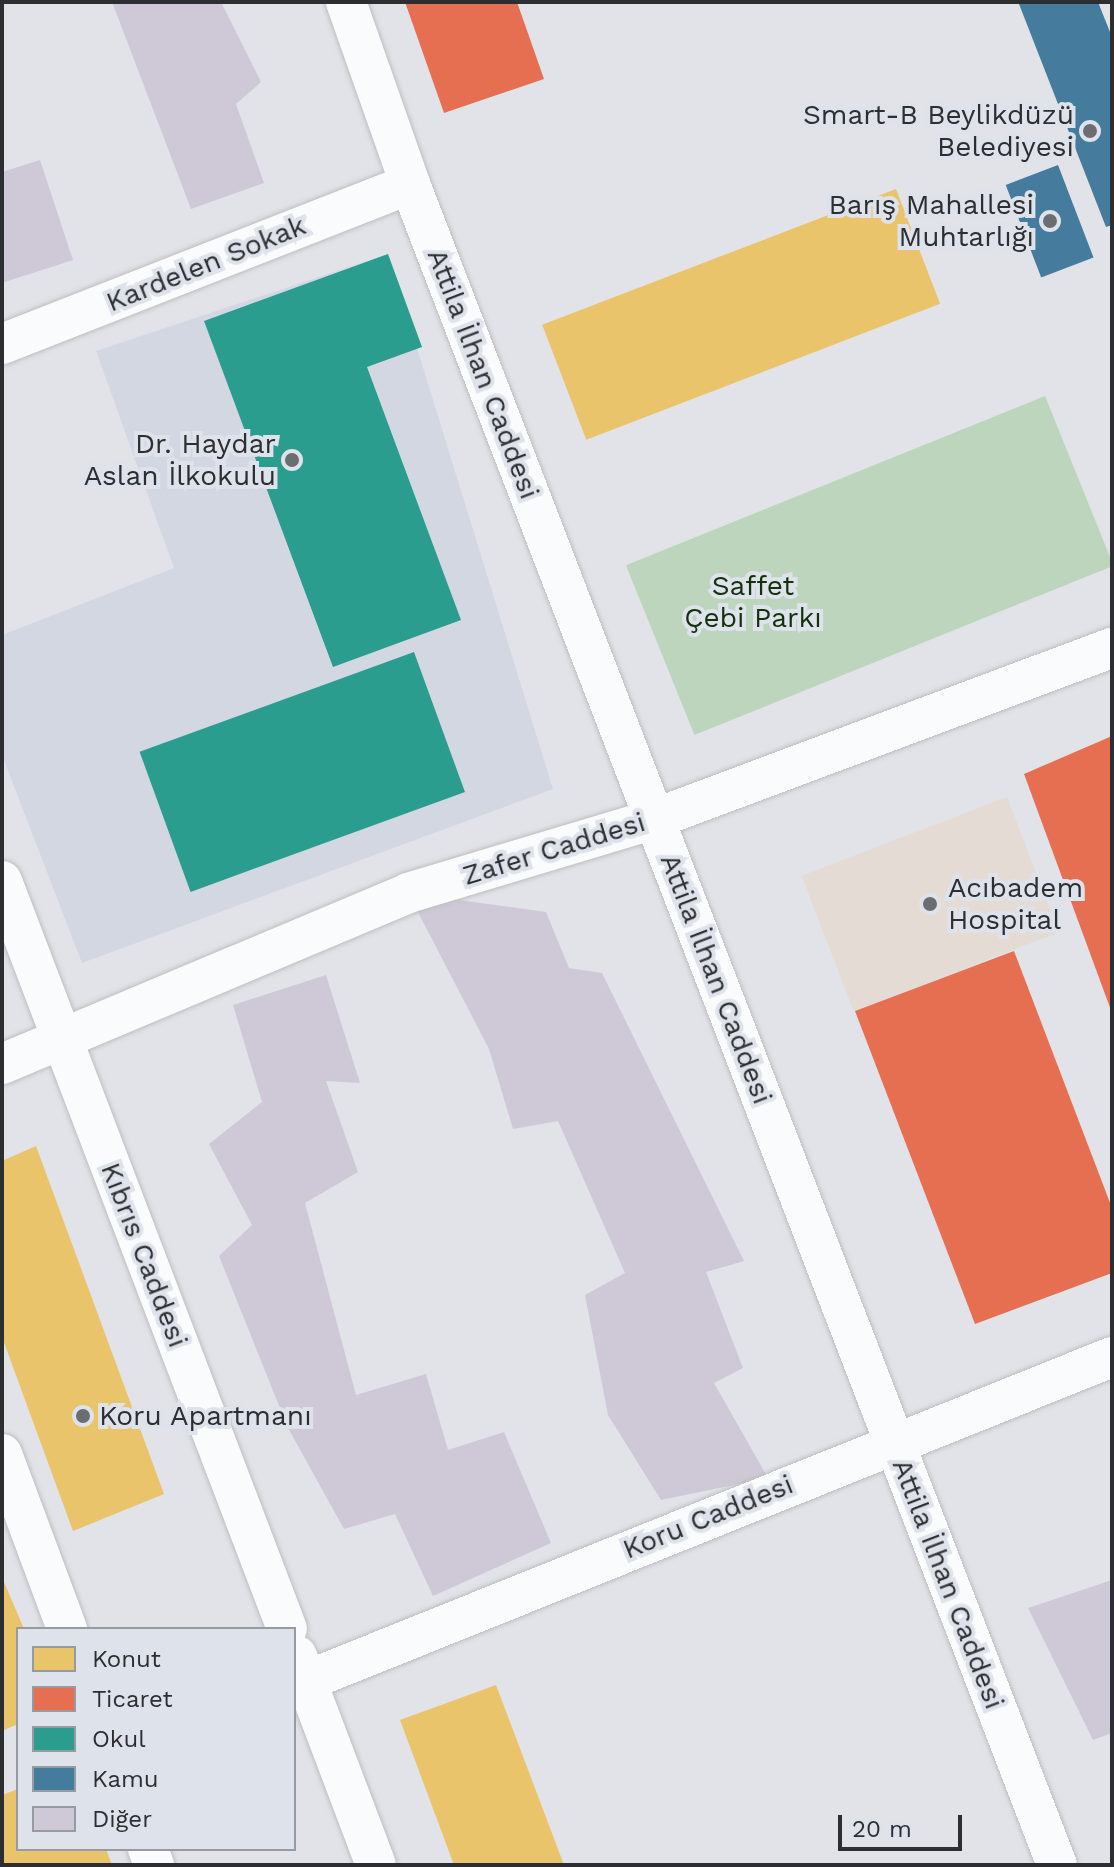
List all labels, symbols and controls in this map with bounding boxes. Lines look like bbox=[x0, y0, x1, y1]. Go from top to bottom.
place label: Smart-B Beylikdüzü Belediyesi bbox=[803, 98, 1074, 164]
marker: Smart-B Beylikdüzü Belediyesi bbox=[1081, 122, 1099, 140]
place label: Barış Mahallesi Muhtarlığı bbox=[828, 188, 1034, 254]
street label: Kardelen Sokak bbox=[101, 209, 311, 319]
marker: Barış Mahallesi Muhtarlığı bbox=[1041, 212, 1059, 230]
street label: Attila İlhan Caddesi bbox=[420, 244, 546, 504]
place label: Dr. Haydar Aslan İlkokulu bbox=[84, 427, 276, 493]
marker: Dr. Haydar Aslan İlkokulu bbox=[283, 451, 301, 469]
park label: Saffet Çebi Parkı bbox=[684, 569, 822, 635]
street label: Zafer Caddesi bbox=[458, 805, 650, 893]
street label: Attila İlhan Caddesi bbox=[653, 849, 779, 1109]
place label: Acıbadem Hospital bbox=[948, 871, 1083, 937]
marker: Acıbadem Hospital bbox=[919, 893, 941, 915]
street label: Kıbrıs Caddesi bbox=[93, 1158, 195, 1352]
place label: Koru Apartmanı bbox=[99, 1399, 313, 1433]
marker: Koru Apartmanı bbox=[74, 1407, 92, 1425]
street label: Attila İlhan Caddesi bbox=[885, 1454, 1011, 1714]
street label: Koru Caddesi bbox=[618, 1468, 798, 1566]
legend bbox=[16, 1627, 296, 1851]
text: Konut bbox=[92, 1645, 161, 1673]
text: Ticaret bbox=[92, 1685, 172, 1713]
text: Okul bbox=[92, 1725, 146, 1753]
text: Kamu bbox=[92, 1765, 159, 1793]
scale bar bbox=[842, 1799, 966, 1849]
text: Diğer bbox=[92, 1805, 152, 1833]
text: 20 m bbox=[852, 1815, 912, 1843]

